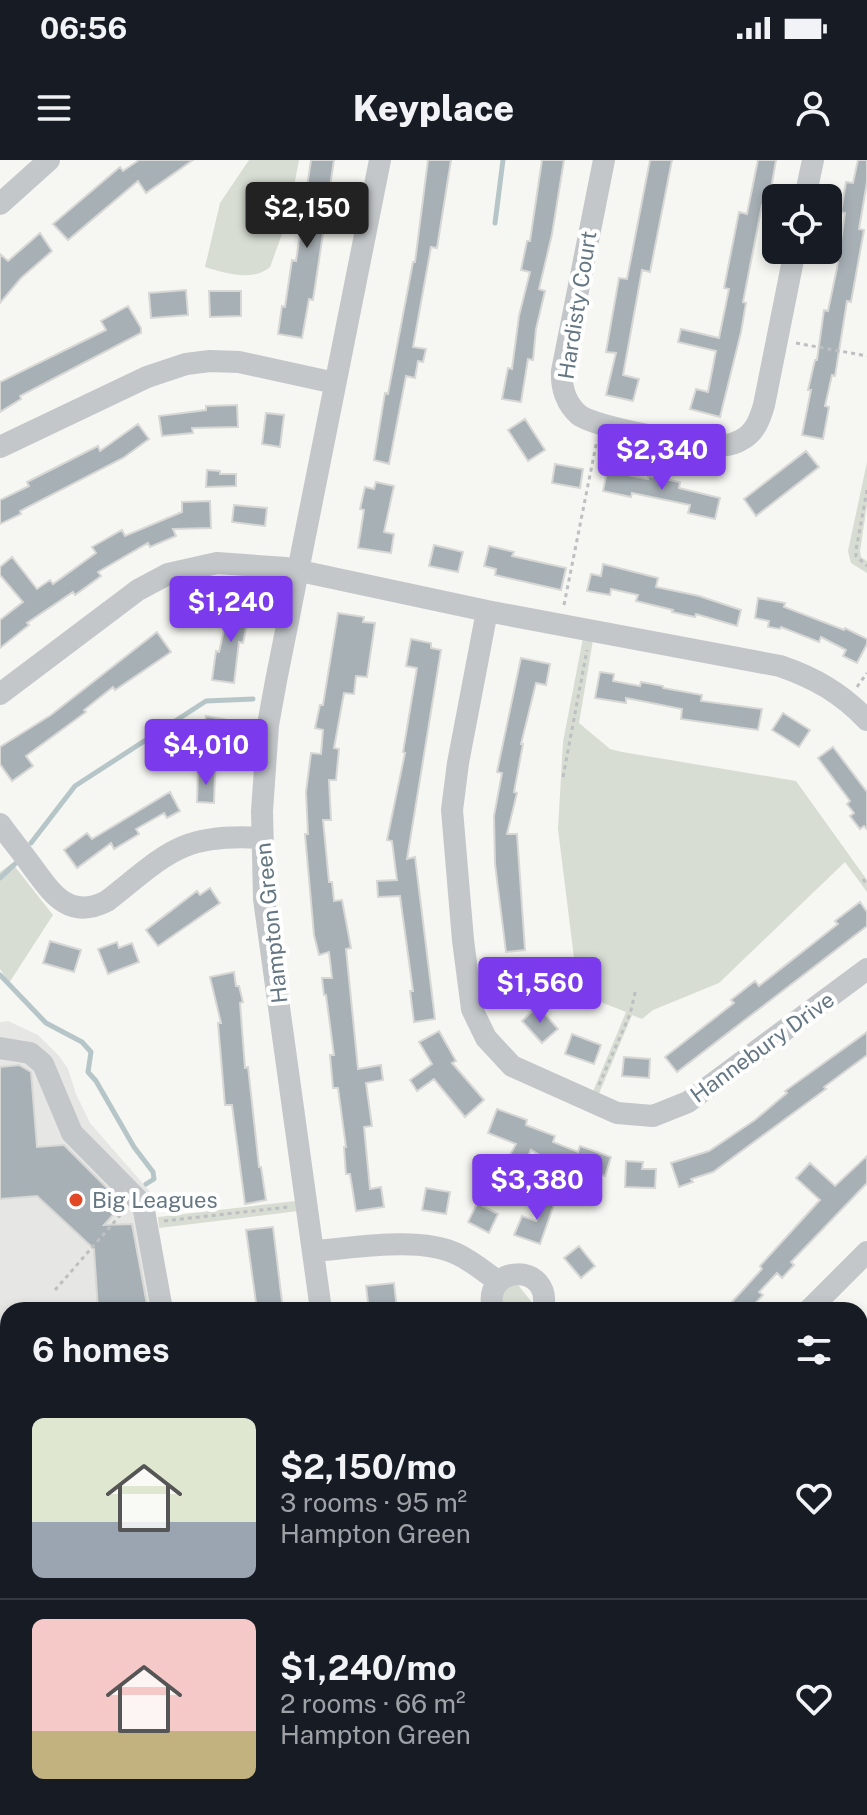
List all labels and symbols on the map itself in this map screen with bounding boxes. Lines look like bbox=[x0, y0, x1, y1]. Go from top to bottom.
pin: $2,150 bbox=[242, 182, 372, 250]
street label: Hardisty Court bbox=[552, 229, 602, 381]
pin: $2,340 bbox=[597, 424, 727, 492]
pin: $1,240 bbox=[166, 576, 296, 644]
pin: $4,010 bbox=[141, 719, 271, 787]
street label: Hampton Green bbox=[250, 841, 292, 1005]
pin: $1,560 bbox=[475, 957, 605, 1025]
street label: Hannebury Drive bbox=[685, 986, 839, 1108]
pin: $3,380 bbox=[472, 1154, 602, 1222]
place label: Big Leagues bbox=[92, 1187, 218, 1213]
marker: Big Leagues bbox=[67, 1191, 85, 1209]

